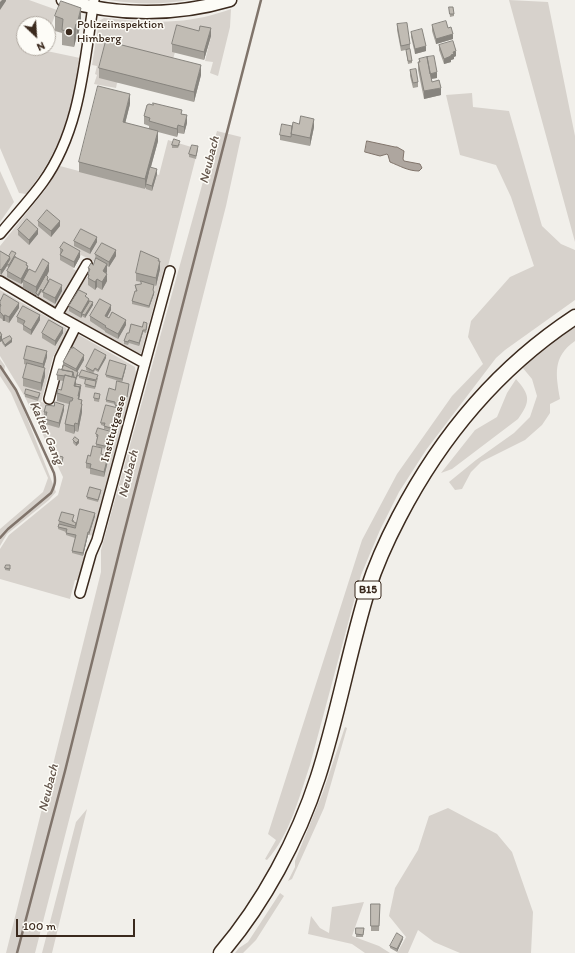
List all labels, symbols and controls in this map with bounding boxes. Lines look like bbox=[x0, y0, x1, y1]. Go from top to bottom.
north arrow bbox=[16, 16, 56, 56]
place label: Polizeiinspektion Himberg bbox=[77, 18, 164, 46]
marker: Polizeiinspektion Himberg bbox=[64, 27, 74, 37]
text: N bbox=[35, 39, 47, 54]
water label: Neubach bbox=[197, 135, 223, 185]
street label: Institutgasse bbox=[98, 394, 130, 464]
water label: Kalter Gang bbox=[26, 399, 66, 467]
water label: Neubach bbox=[116, 449, 142, 499]
road number: B15 bbox=[355, 581, 381, 599]
water label: Neubach bbox=[36, 763, 62, 813]
scale bar bbox=[18, 911, 137, 937]
text: 100 m bbox=[23, 919, 56, 933]

